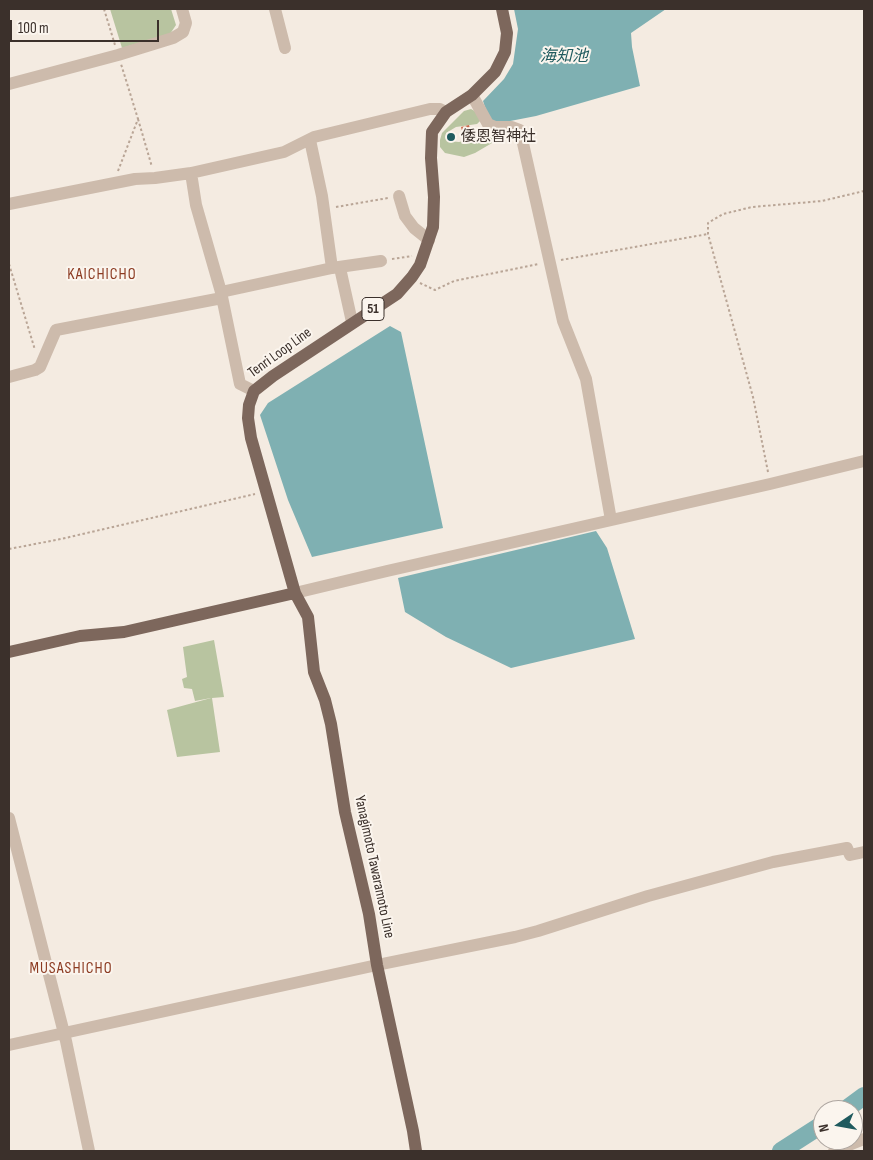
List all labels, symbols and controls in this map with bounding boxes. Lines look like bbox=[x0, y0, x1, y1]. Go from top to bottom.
scale bar bbox=[12, 10, 161, 42]
text: 100 m bbox=[18, 19, 49, 38]
water label: 海知池 bbox=[540, 47, 588, 67]
place label: 倭恩智神社 bbox=[461, 128, 536, 146]
marker: 倭恩智神社 bbox=[445, 131, 457, 143]
district label: KAICHICHO bbox=[66, 265, 138, 285]
road number: 51 bbox=[362, 298, 384, 320]
street label: Tenri Loop Line bbox=[245, 324, 315, 382]
street label: Yanagimoto Tawaramoto Line bbox=[350, 794, 398, 940]
district label: MUSASHICHO bbox=[28, 959, 114, 979]
north arrow bbox=[813, 1100, 863, 1150]
text: N bbox=[815, 1123, 833, 1133]

